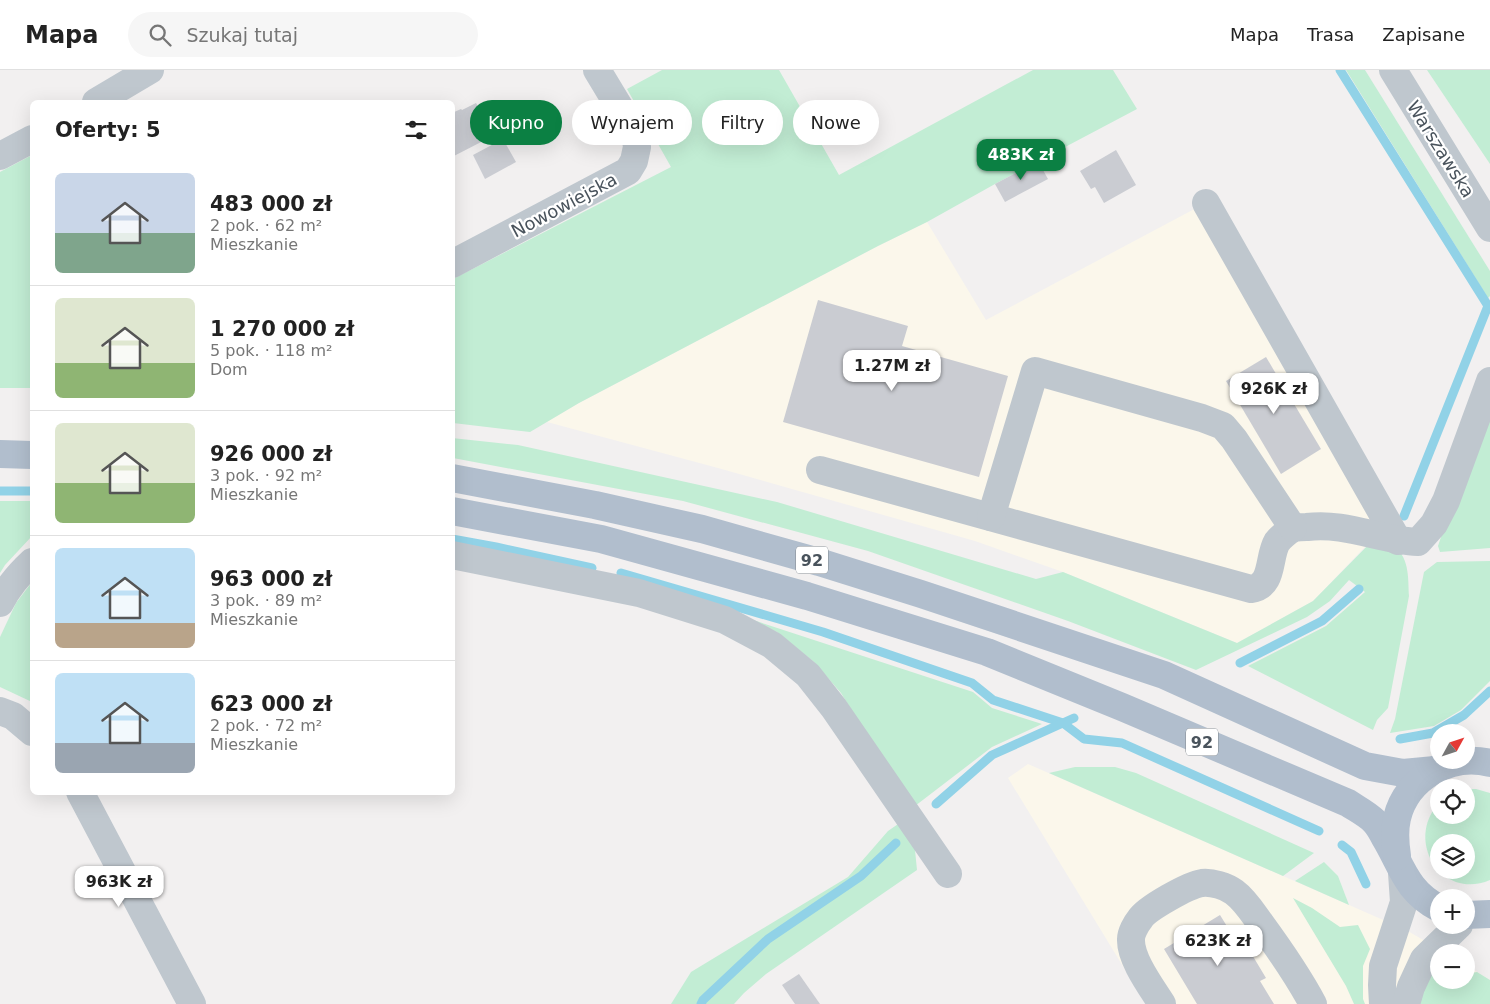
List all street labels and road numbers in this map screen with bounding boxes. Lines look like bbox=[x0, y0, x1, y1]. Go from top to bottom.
street label: Warszawska bbox=[1403, 97, 1479, 201]
street label: Nowowiejska bbox=[508, 168, 620, 242]
road number: 92 bbox=[796, 546, 828, 574]
road number: 92 bbox=[1186, 729, 1218, 756]

